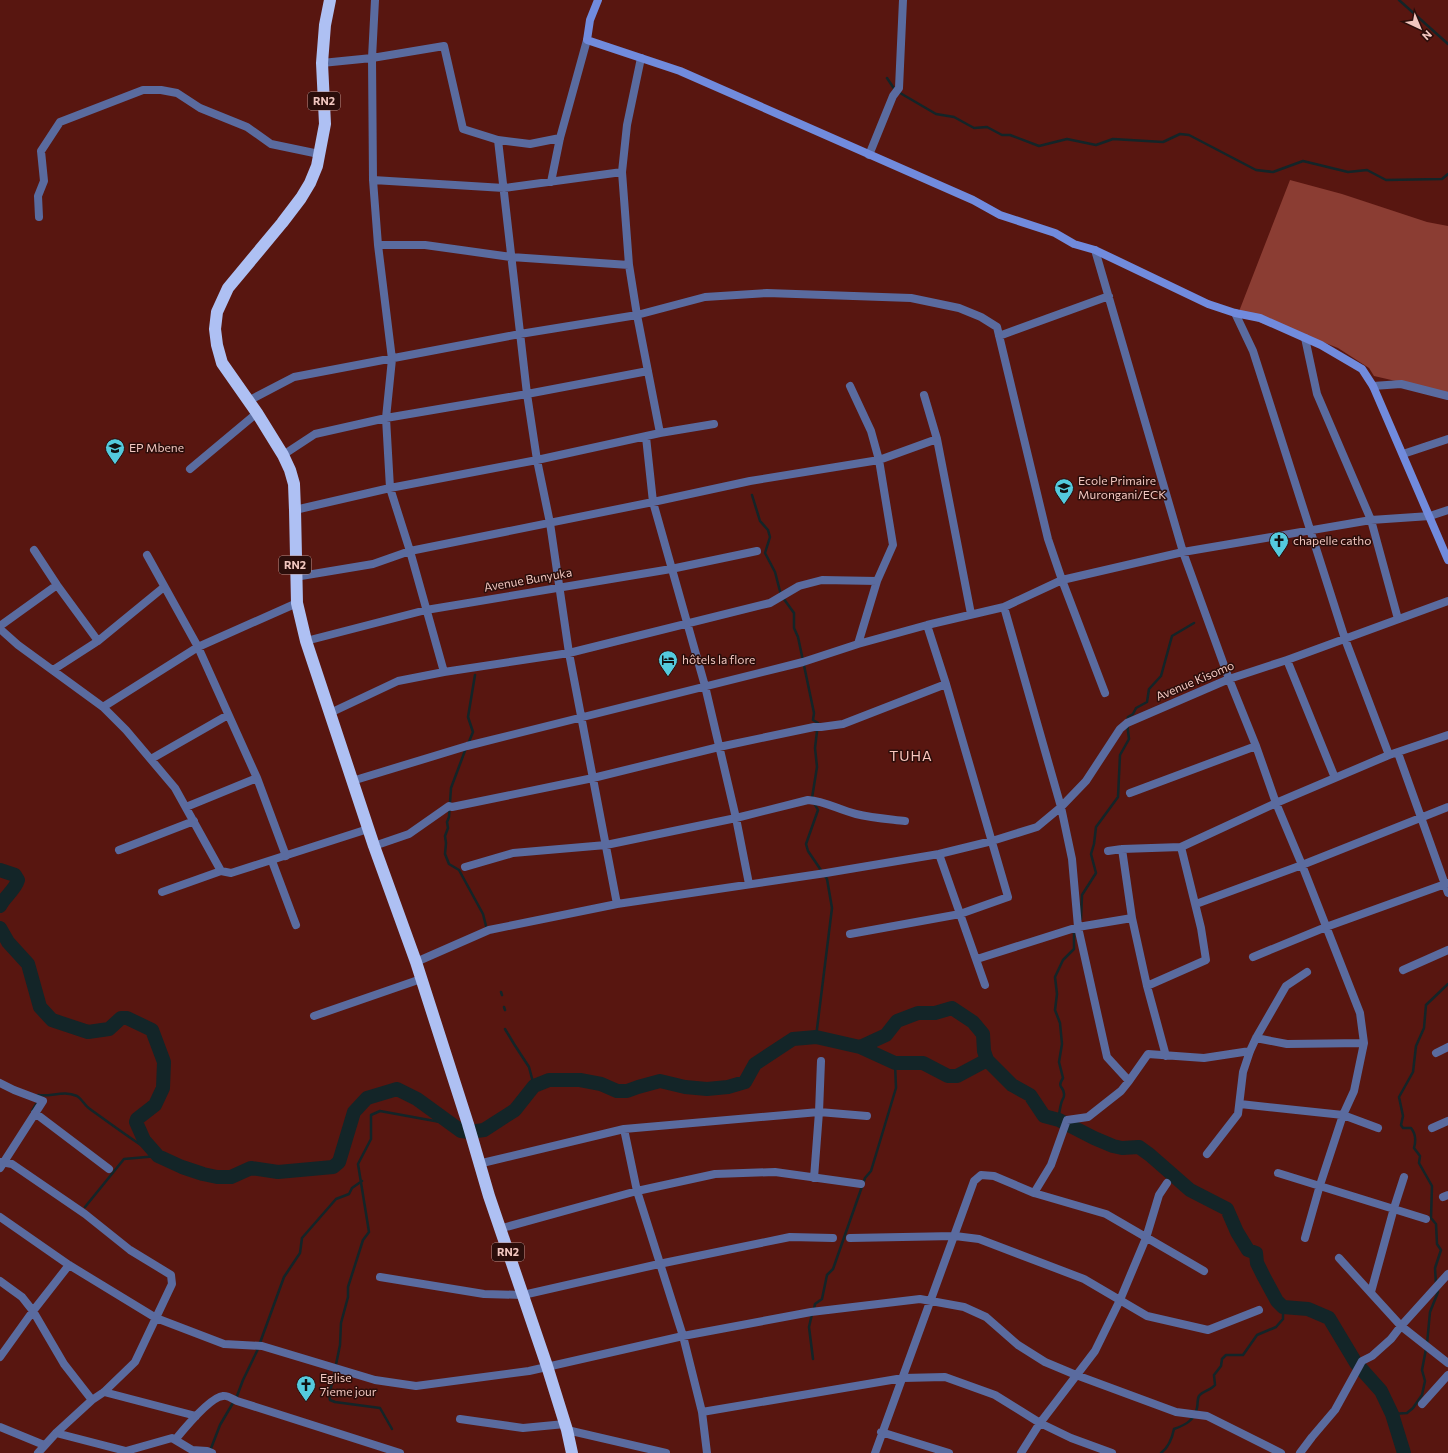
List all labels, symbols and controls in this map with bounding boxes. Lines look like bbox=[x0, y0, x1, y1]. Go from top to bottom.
north arrow bbox=[1400, 8, 1440, 48]
text: N bbox=[1420, 28, 1435, 43]
road number: RN2 bbox=[308, 92, 340, 110]
school or university icon: EP Mbene bbox=[104, 437, 126, 465]
place label: EP Mbene bbox=[129, 440, 184, 454]
place label: Ecole Primaire Murongani/ECK bbox=[1078, 473, 1166, 501]
school or university icon: Ecole Primaire Murongani/ECK bbox=[1053, 477, 1075, 505]
church icon: chapelle catho bbox=[1268, 530, 1290, 558]
place label: chapelle catho bbox=[1293, 533, 1371, 547]
road number: RN2 bbox=[279, 556, 311, 574]
street label: Avenue Bunyuka bbox=[483, 564, 573, 594]
hotel icon: hôtels la flore bbox=[657, 649, 679, 677]
place label: hôtels la flore bbox=[682, 652, 755, 666]
street label: Avenue Kisomo bbox=[1153, 657, 1236, 703]
district label: TUHA bbox=[889, 747, 933, 764]
road number: RN2 bbox=[492, 1243, 524, 1261]
place label: Eglise 7ieme jour bbox=[320, 1370, 377, 1398]
church icon: Eglise 7ieme jour bbox=[295, 1374, 317, 1402]

